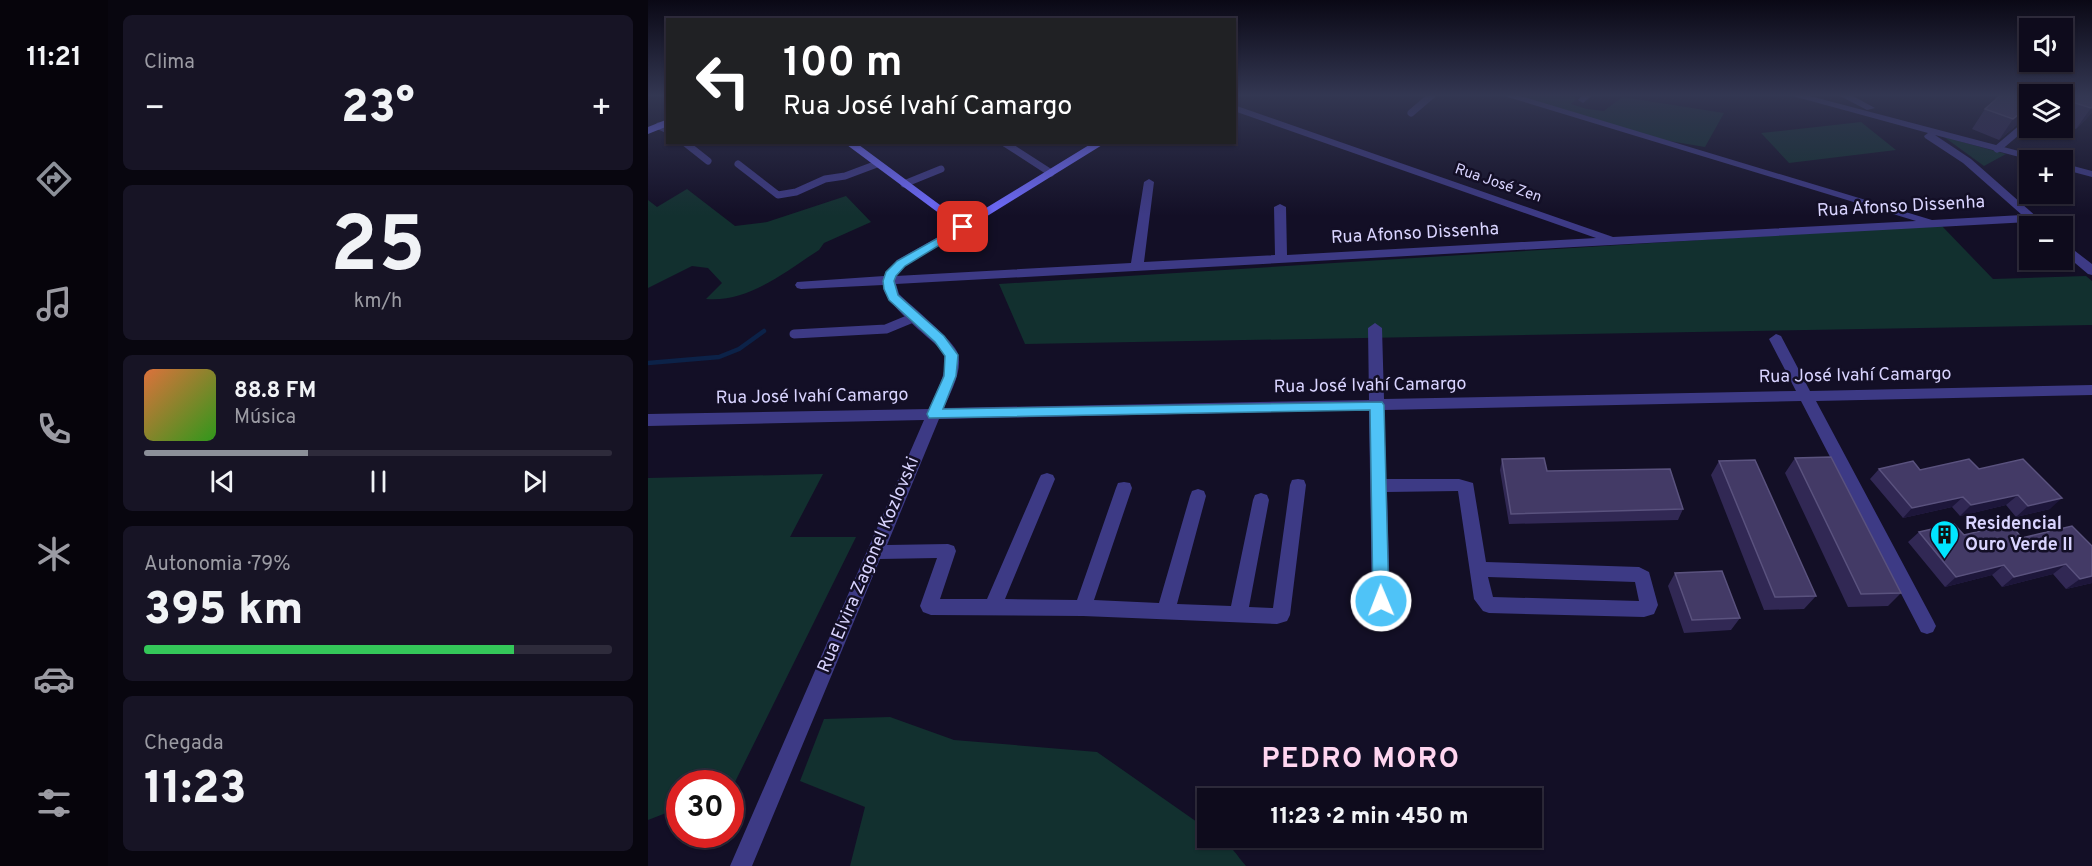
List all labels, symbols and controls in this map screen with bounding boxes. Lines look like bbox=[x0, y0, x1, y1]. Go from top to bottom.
map controls bbox=[2019, 18, 2073, 270]
button: sound bbox=[2019, 18, 2073, 72]
text: 100 m bbox=[783, 38, 902, 91]
text: 11:21 bbox=[26, 41, 82, 75]
icon: left bbox=[684, 42, 762, 120]
text: Clima bbox=[144, 50, 195, 76]
text: 23° bbox=[341, 81, 415, 138]
button: layers bbox=[2019, 84, 2073, 138]
text: − bbox=[144, 89, 165, 131]
text: + bbox=[591, 89, 612, 131]
text: Rua José Ivahí Camargo bbox=[783, 90, 1072, 124]
button: + bbox=[2019, 150, 2073, 204]
icon: directions bbox=[33, 158, 75, 200]
street label: Rua José Zen bbox=[1452, 160, 1544, 208]
street label: Rua Afonso Dissenha bbox=[1816, 191, 1986, 223]
text: 25 bbox=[330, 200, 426, 299]
pin bbox=[937, 201, 988, 252]
icon: arrive bbox=[946, 210, 979, 243]
button: − bbox=[2019, 216, 2073, 270]
street label: Rua Afonso Dissenha bbox=[1330, 218, 1500, 250]
icon: music bbox=[33, 283, 75, 325]
text: km/h bbox=[354, 289, 402, 315]
street label: Rua José Ivahí Camargo bbox=[1758, 363, 1952, 389]
street label: Rua José Ivahí Camargo bbox=[1273, 373, 1467, 399]
text: 88.8 FM bbox=[234, 378, 316, 405]
street label: Rua José Ivahí Camargo bbox=[715, 384, 909, 410]
text: Música bbox=[234, 405, 296, 431]
icon: phone bbox=[33, 408, 75, 450]
street label: Rua Elvira Zagonel Kozlovski bbox=[813, 454, 925, 676]
icon: previous bbox=[206, 465, 239, 498]
icon: pause bbox=[362, 465, 395, 498]
icon: next bbox=[518, 465, 551, 498]
place label: Residencial Ouro Verde II bbox=[1965, 513, 2073, 557]
building icon: Residencial Ouro Verde II bbox=[1928, 518, 1960, 560]
icon: climate bbox=[33, 533, 75, 575]
text: Autonomia · 79% bbox=[144, 552, 291, 578]
position arrow bbox=[1349, 569, 1413, 633]
text: 395 km bbox=[144, 583, 303, 640]
icon: car bbox=[33, 658, 75, 700]
text: Chegada bbox=[144, 731, 224, 757]
district label: PEDRO MORO bbox=[1262, 742, 1460, 778]
text: 11:23 bbox=[144, 762, 246, 819]
speed limit sign: 30 bbox=[666, 770, 744, 848]
icon: filters bbox=[33, 782, 75, 824]
text: 11:23 · 2 min · 450 m bbox=[1270, 804, 1469, 831]

